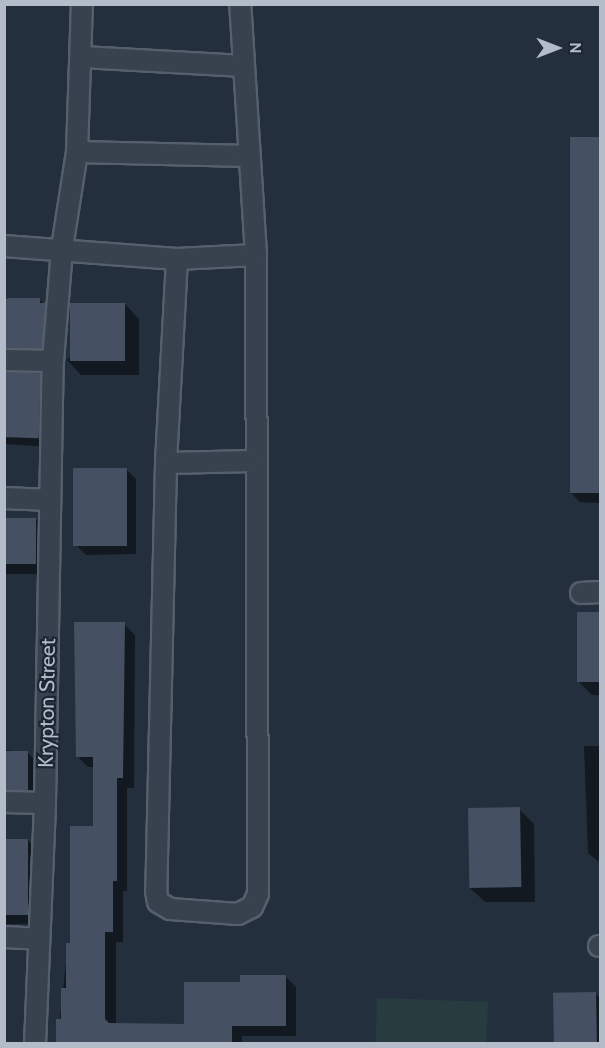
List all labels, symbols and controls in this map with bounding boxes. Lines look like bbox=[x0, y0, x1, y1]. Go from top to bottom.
north arrow bbox=[527, 18, 587, 78]
text: N bbox=[566, 42, 585, 54]
street label: Krypton Street bbox=[33, 638, 61, 768]

